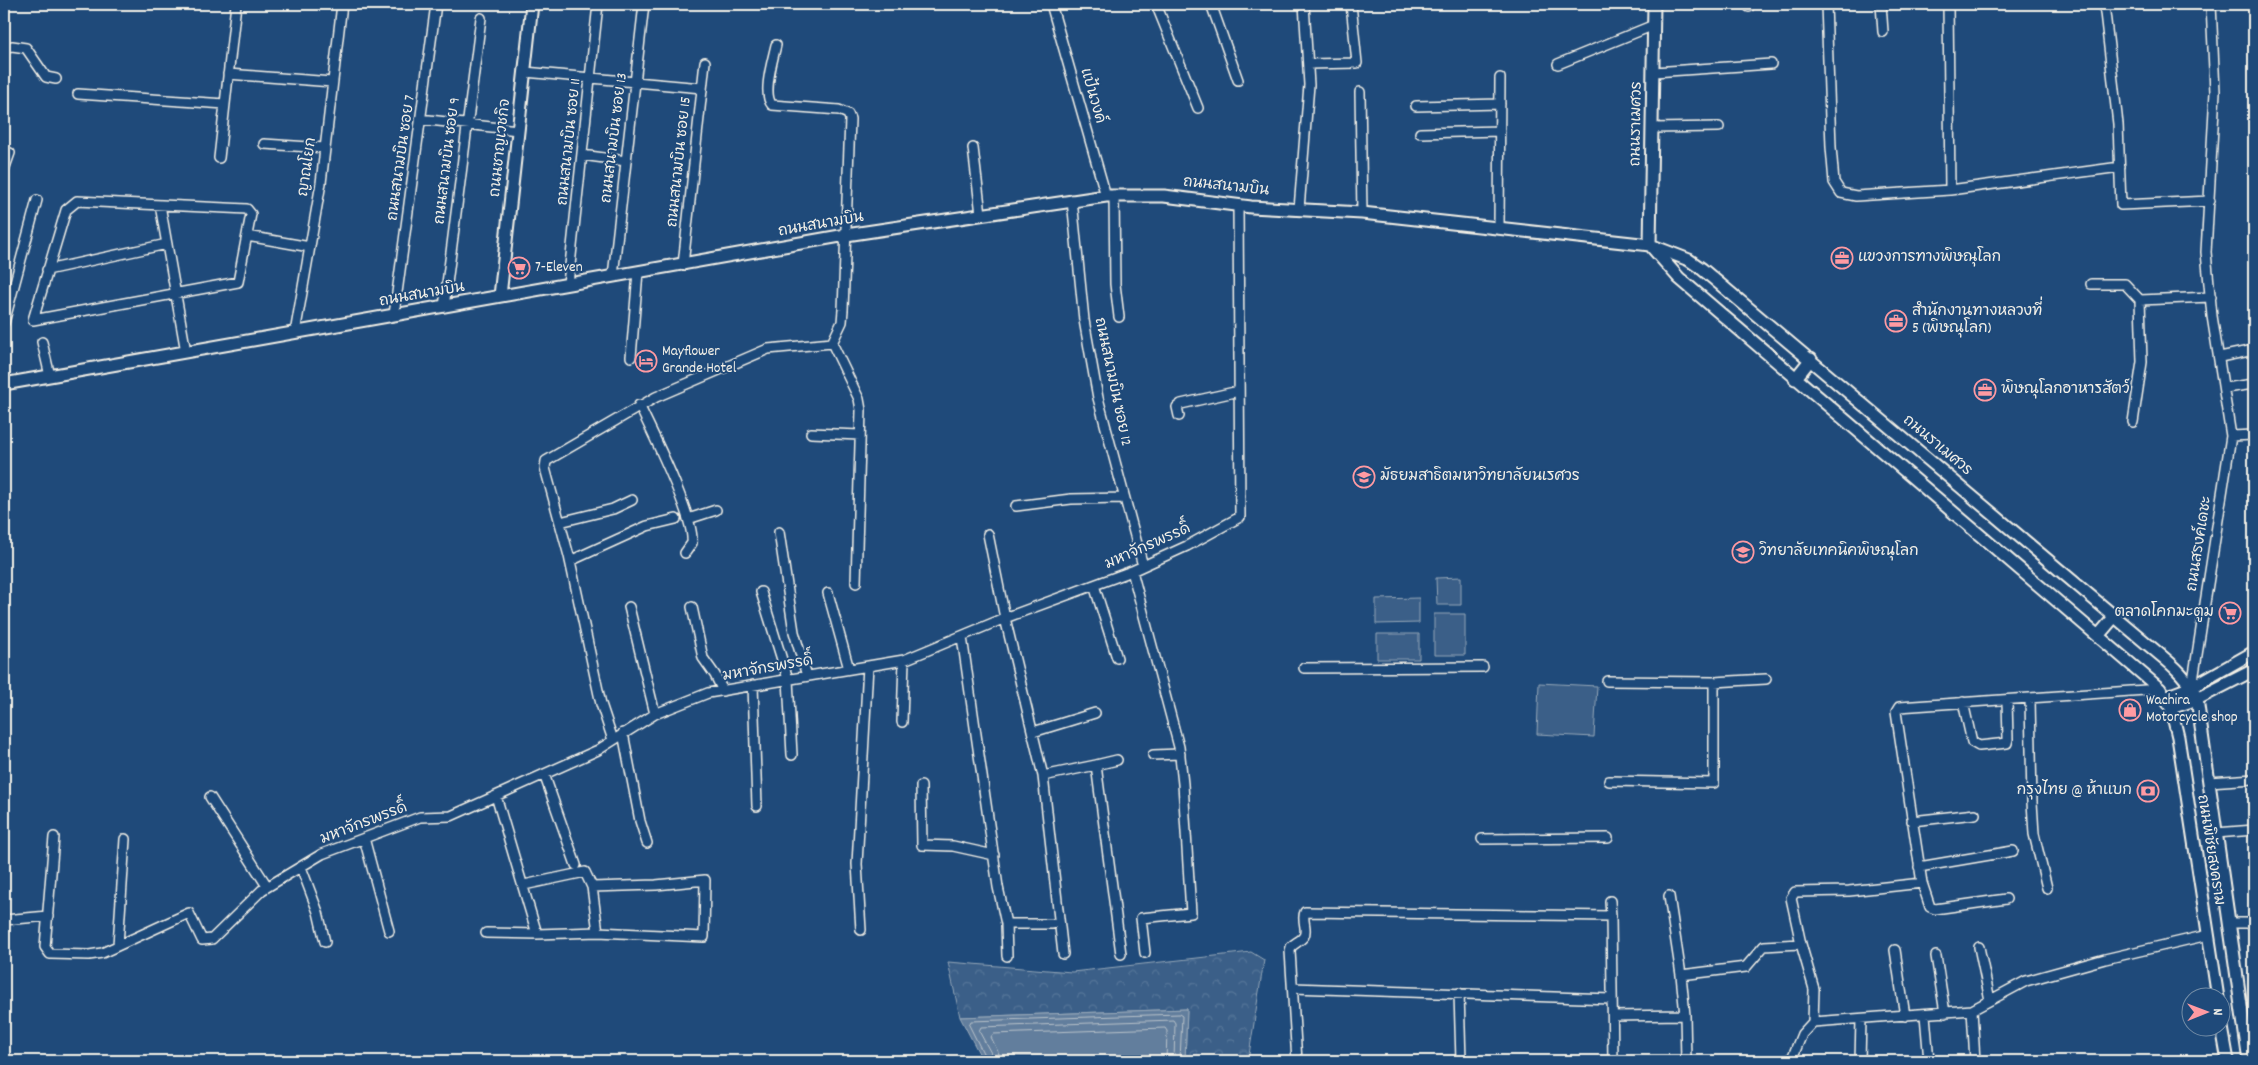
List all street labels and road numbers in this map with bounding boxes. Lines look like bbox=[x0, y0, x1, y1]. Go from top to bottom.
street label: แป้นวงค์ bbox=[1074, 65, 1111, 127]
street label: ถนนสนามบิน ซอย 13 bbox=[596, 72, 634, 204]
street label: ถนนสนามบิน ซอย 11 bbox=[552, 77, 588, 207]
street label: ถนนราเมศวร bbox=[1625, 81, 1649, 167]
street label: ถนนสนามบิน ซอย 7 bbox=[382, 93, 422, 222]
street label: ถนนสนามบิน ซอย 9 bbox=[429, 96, 467, 226]
street label: ถนนสนามบิน ซอย 15 bbox=[662, 96, 698, 228]
street label: ถนนชาญเวชกิจ bbox=[485, 98, 517, 198]
street label: ญาณโยก bbox=[292, 136, 323, 198]
street label: ถนนสนามบิน bbox=[1182, 172, 1270, 202]
street label: ถนนสนามบิน bbox=[777, 207, 865, 243]
street label: ถนนสนามบิน bbox=[378, 277, 466, 313]
street label: ถนนสนามบิน ซอย 12 bbox=[1088, 316, 1136, 448]
street label: ถนนราเมศวร bbox=[1897, 410, 1977, 482]
street label: ถนนสรงค์เดชะ bbox=[2181, 494, 2218, 593]
street label: มหาจักรพรรดิ์ bbox=[1099, 513, 1194, 576]
street label: มหาจักรพรรดิ์ bbox=[720, 645, 815, 688]
street label: มหาจักรพรรดิ์ bbox=[315, 792, 411, 851]
street label: ถนนพิชัยสงคราม bbox=[2190, 793, 2230, 907]

